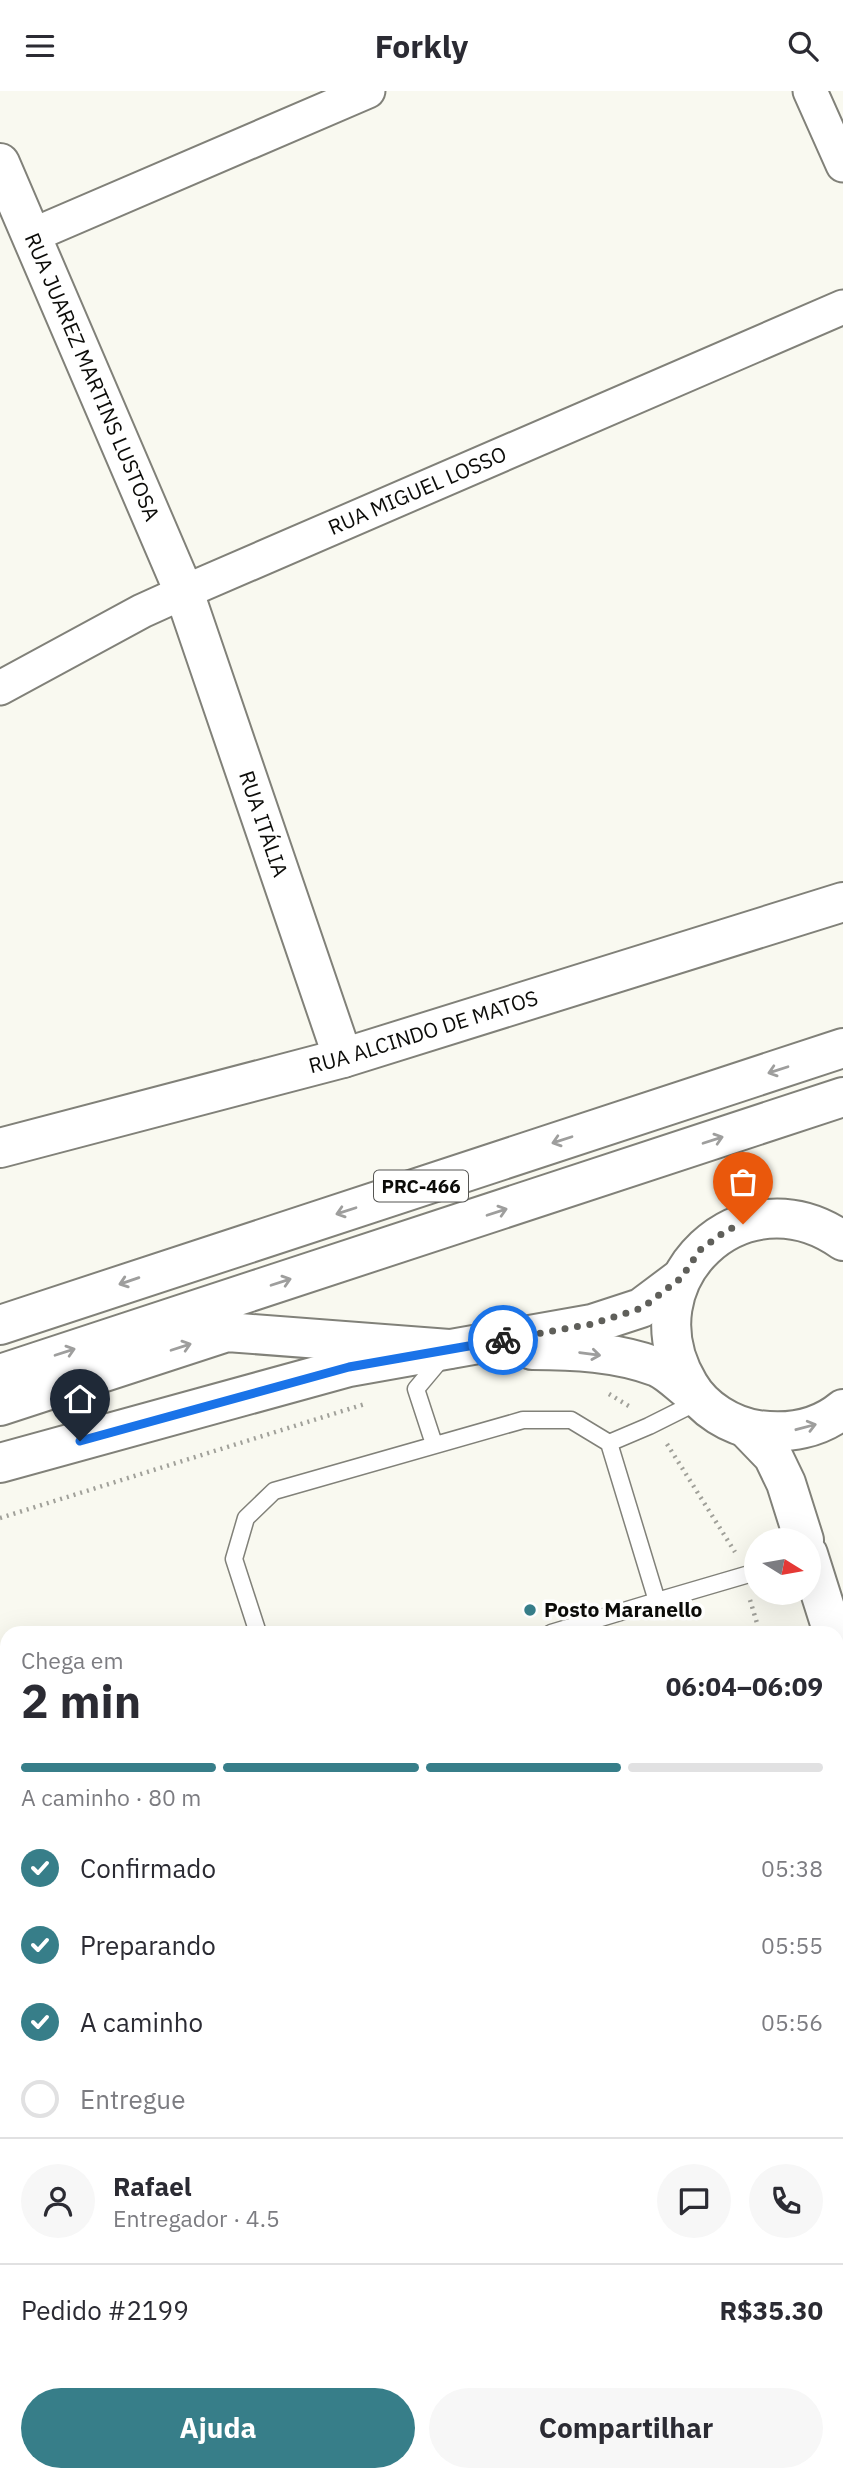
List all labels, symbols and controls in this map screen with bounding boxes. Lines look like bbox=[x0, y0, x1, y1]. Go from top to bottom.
text: Forkly bbox=[375, 25, 468, 67]
icon: menu bbox=[21, 27, 59, 65]
icon: search bbox=[784, 27, 822, 65]
street label: RUA JUAREZ MARTINS LUSTOSA bbox=[19, 228, 167, 525]
street label: RUA MIGUEL LOSSO bbox=[324, 439, 511, 541]
street label: RUA ITÁLIA bbox=[233, 767, 295, 881]
street label: RUA ALCINDO DE MATOS bbox=[306, 983, 541, 1079]
one-way arrow bbox=[767, 1064, 789, 1077]
one-way arrow bbox=[702, 1133, 724, 1145]
one-way arrow bbox=[551, 1135, 573, 1147]
pin bbox=[713, 1152, 773, 1224]
icon: bag bbox=[724, 1163, 762, 1201]
road number: PRC-466 bbox=[374, 1170, 468, 1201]
one-way arrow bbox=[335, 1205, 357, 1218]
one-way arrow bbox=[486, 1205, 508, 1217]
one-way arrow bbox=[270, 1275, 292, 1288]
one-way arrow bbox=[119, 1276, 141, 1288]
courier bbox=[468, 1305, 538, 1375]
icon: bike bbox=[484, 1321, 522, 1359]
one-way arrow bbox=[170, 1339, 192, 1352]
one-way arrow bbox=[53, 1345, 75, 1358]
one-way arrow bbox=[579, 1347, 601, 1360]
pin bbox=[50, 1369, 110, 1441]
icon: home bbox=[61, 1380, 99, 1418]
one-way arrow bbox=[794, 1420, 817, 1433]
north arrow bbox=[744, 1528, 821, 1605]
map controls bbox=[744, 1528, 821, 1605]
place label: Posto Maranello bbox=[544, 1595, 703, 1623]
marker: Posto Maranello bbox=[522, 1602, 538, 1618]
text: Chega em bbox=[21, 1645, 123, 1675]
text: 06:04–06:09 bbox=[666, 1669, 823, 1703]
text: 2 min bbox=[21, 1671, 141, 1731]
text: A caminho · 80 m bbox=[21, 1782, 201, 1812]
icon: check bbox=[21, 1849, 59, 1887]
text: Confirmado bbox=[80, 1851, 216, 1885]
text: 05:38 bbox=[761, 1853, 823, 1883]
icon: check bbox=[21, 1926, 59, 1964]
text: Preparando bbox=[80, 1928, 216, 1962]
text: 05:55 bbox=[761, 1930, 823, 1960]
icon: check bbox=[21, 2003, 59, 2041]
text: A caminho bbox=[80, 2005, 203, 2039]
text: 05:56 bbox=[761, 2007, 823, 2037]
text: Entregue bbox=[80, 2082, 185, 2116]
button: person bbox=[21, 2164, 95, 2238]
button: chat bbox=[657, 2164, 731, 2238]
button: phone bbox=[749, 2164, 823, 2238]
text: Rafael bbox=[113, 2169, 192, 2203]
text: Entregador · 4.5 bbox=[113, 2203, 280, 2233]
text: Pedido #2199 bbox=[21, 2293, 189, 2327]
text: R$35.30 bbox=[719, 2293, 823, 2327]
button: Ajuda bbox=[21, 2388, 415, 2468]
button: Compartilhar bbox=[429, 2388, 823, 2468]

